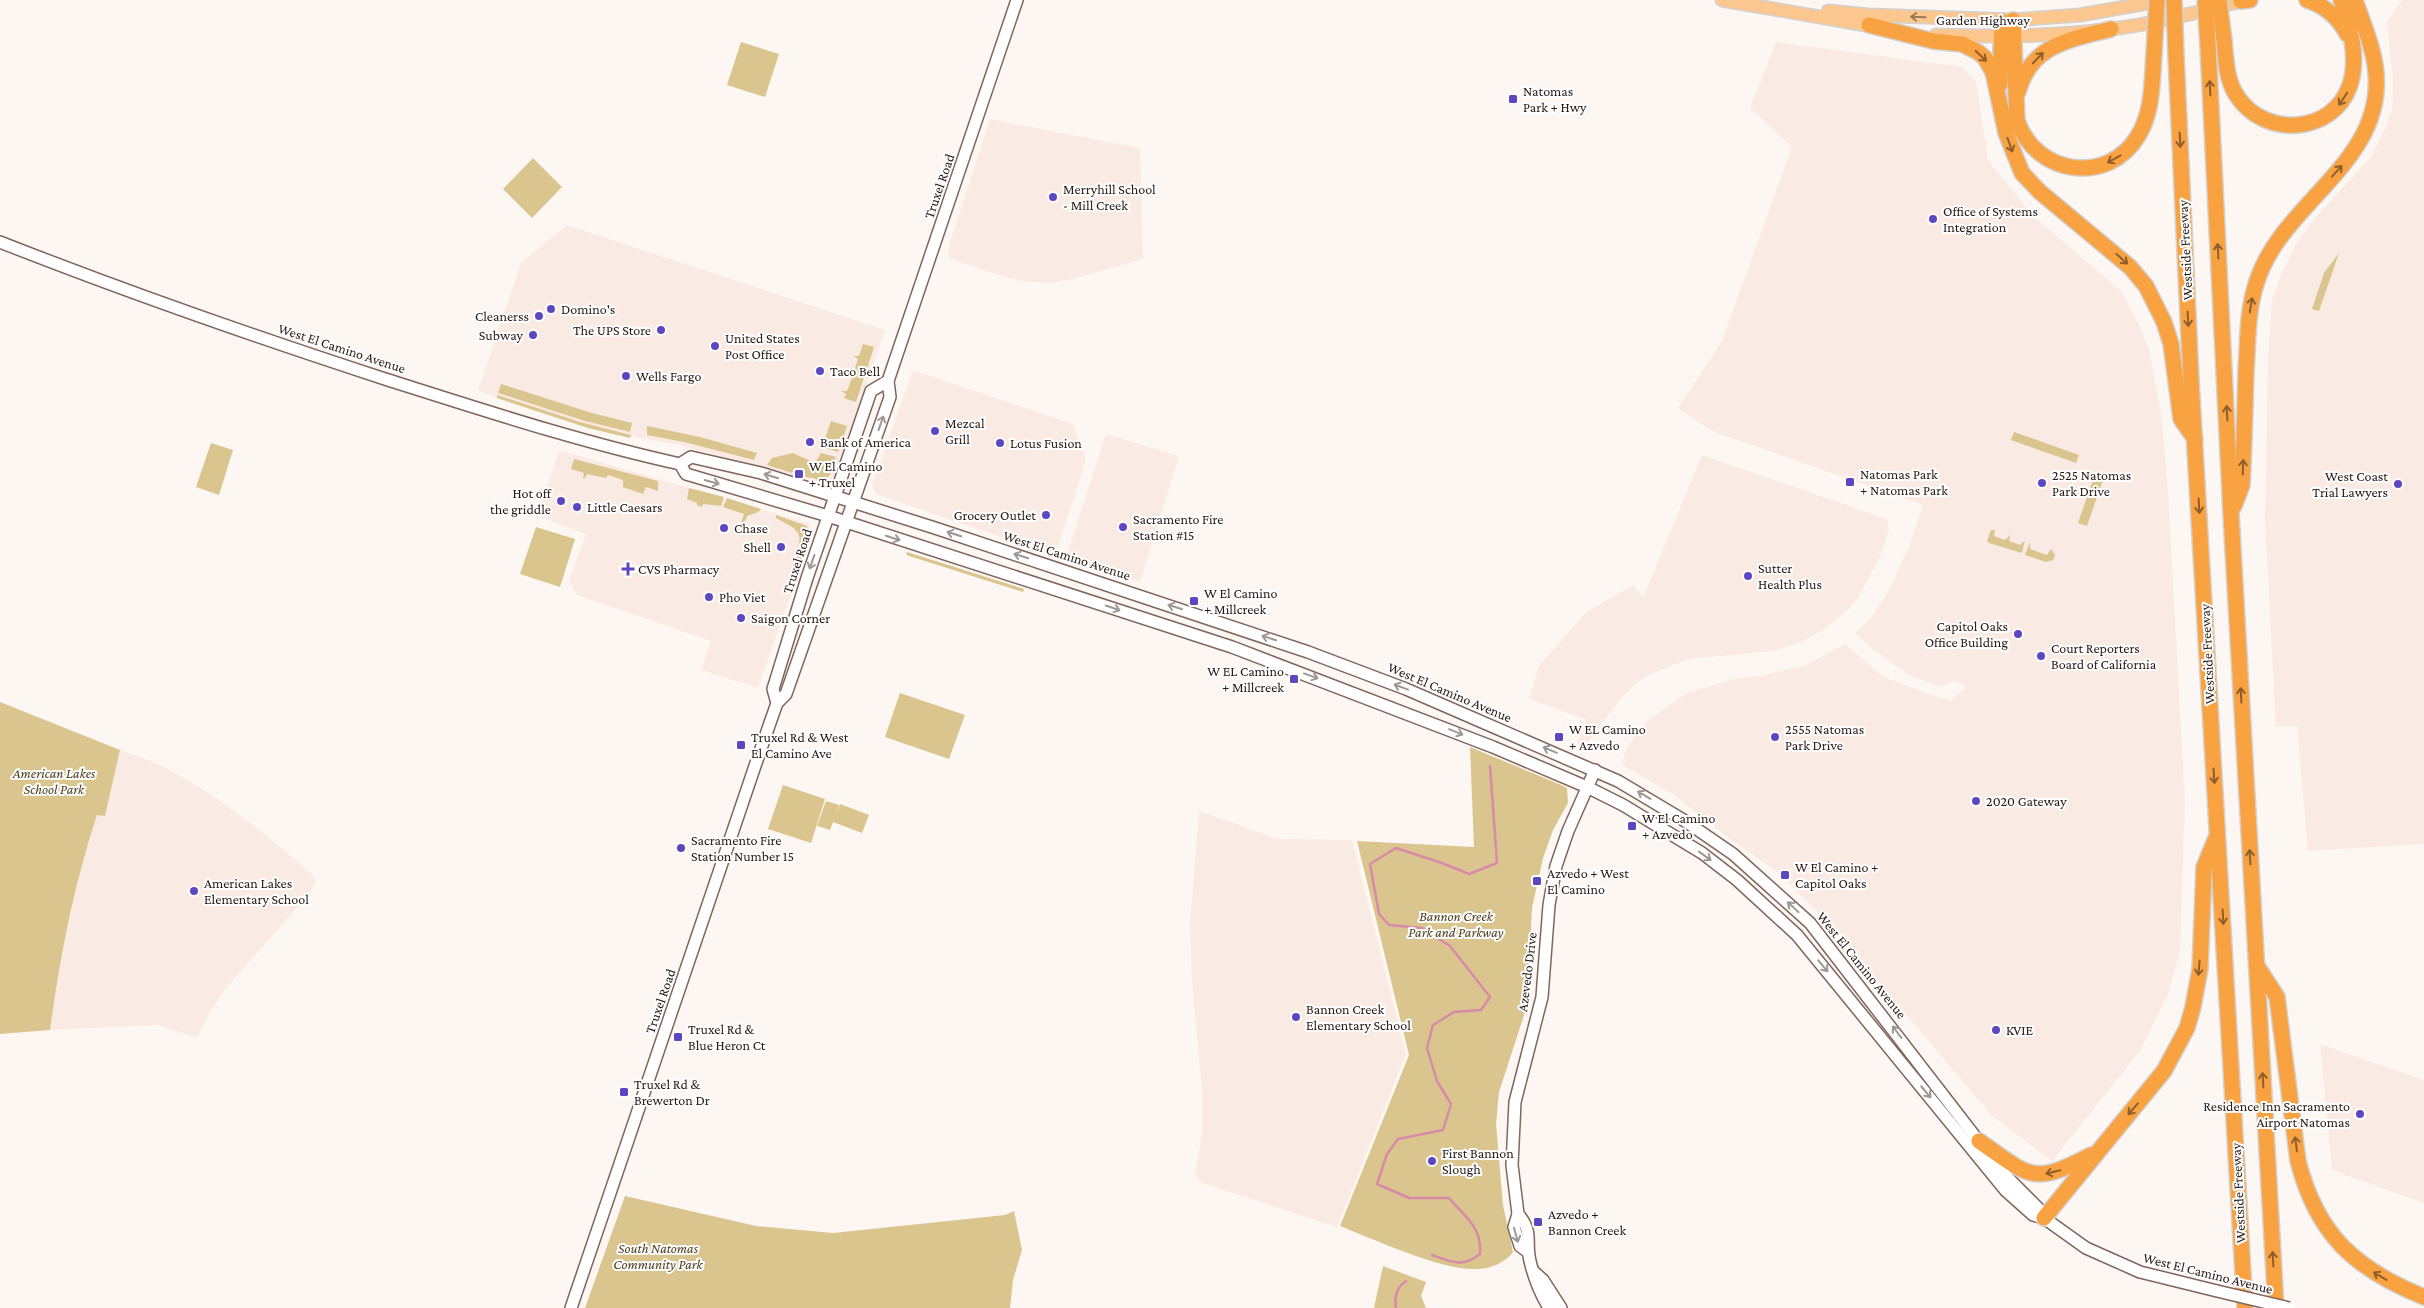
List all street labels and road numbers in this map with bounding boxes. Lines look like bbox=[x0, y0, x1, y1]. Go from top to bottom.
street label: Garden Highway bbox=[1936, 12, 2030, 28]
street label: Truxel Road bbox=[920, 151, 958, 220]
street label: Westside Freeway bbox=[2174, 199, 2196, 301]
street label: West El Camino Avenue bbox=[276, 320, 408, 376]
street label: Truxel Road bbox=[779, 526, 815, 595]
street label: West El Camino Avenue bbox=[1001, 527, 1133, 583]
street label: Westside Freeway bbox=[2196, 603, 2218, 705]
street label: West El Camino Avenue bbox=[1386, 659, 1514, 725]
street label: West El Camino Avenue bbox=[1814, 908, 1910, 1022]
street label: Azevedo Drive bbox=[1514, 931, 1540, 1013]
street label: Truxel Road bbox=[641, 966, 679, 1035]
street label: Westside Freeway bbox=[2227, 1142, 2249, 1244]
street label: West El Camino Avenue bbox=[2142, 1249, 2274, 1297]

